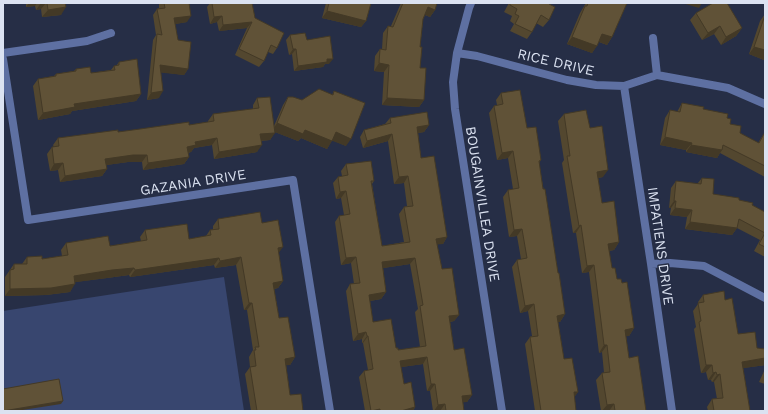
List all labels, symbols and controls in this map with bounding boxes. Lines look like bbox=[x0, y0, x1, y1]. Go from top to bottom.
street label: RICE DRIVE bbox=[516, 45, 596, 79]
street label: BOUGAINVILLEA DRIVE bbox=[463, 125, 503, 283]
street label: GAZANIA DRIVE bbox=[139, 166, 247, 198]
street label: IMPATIENS DRIVE bbox=[645, 186, 677, 306]

